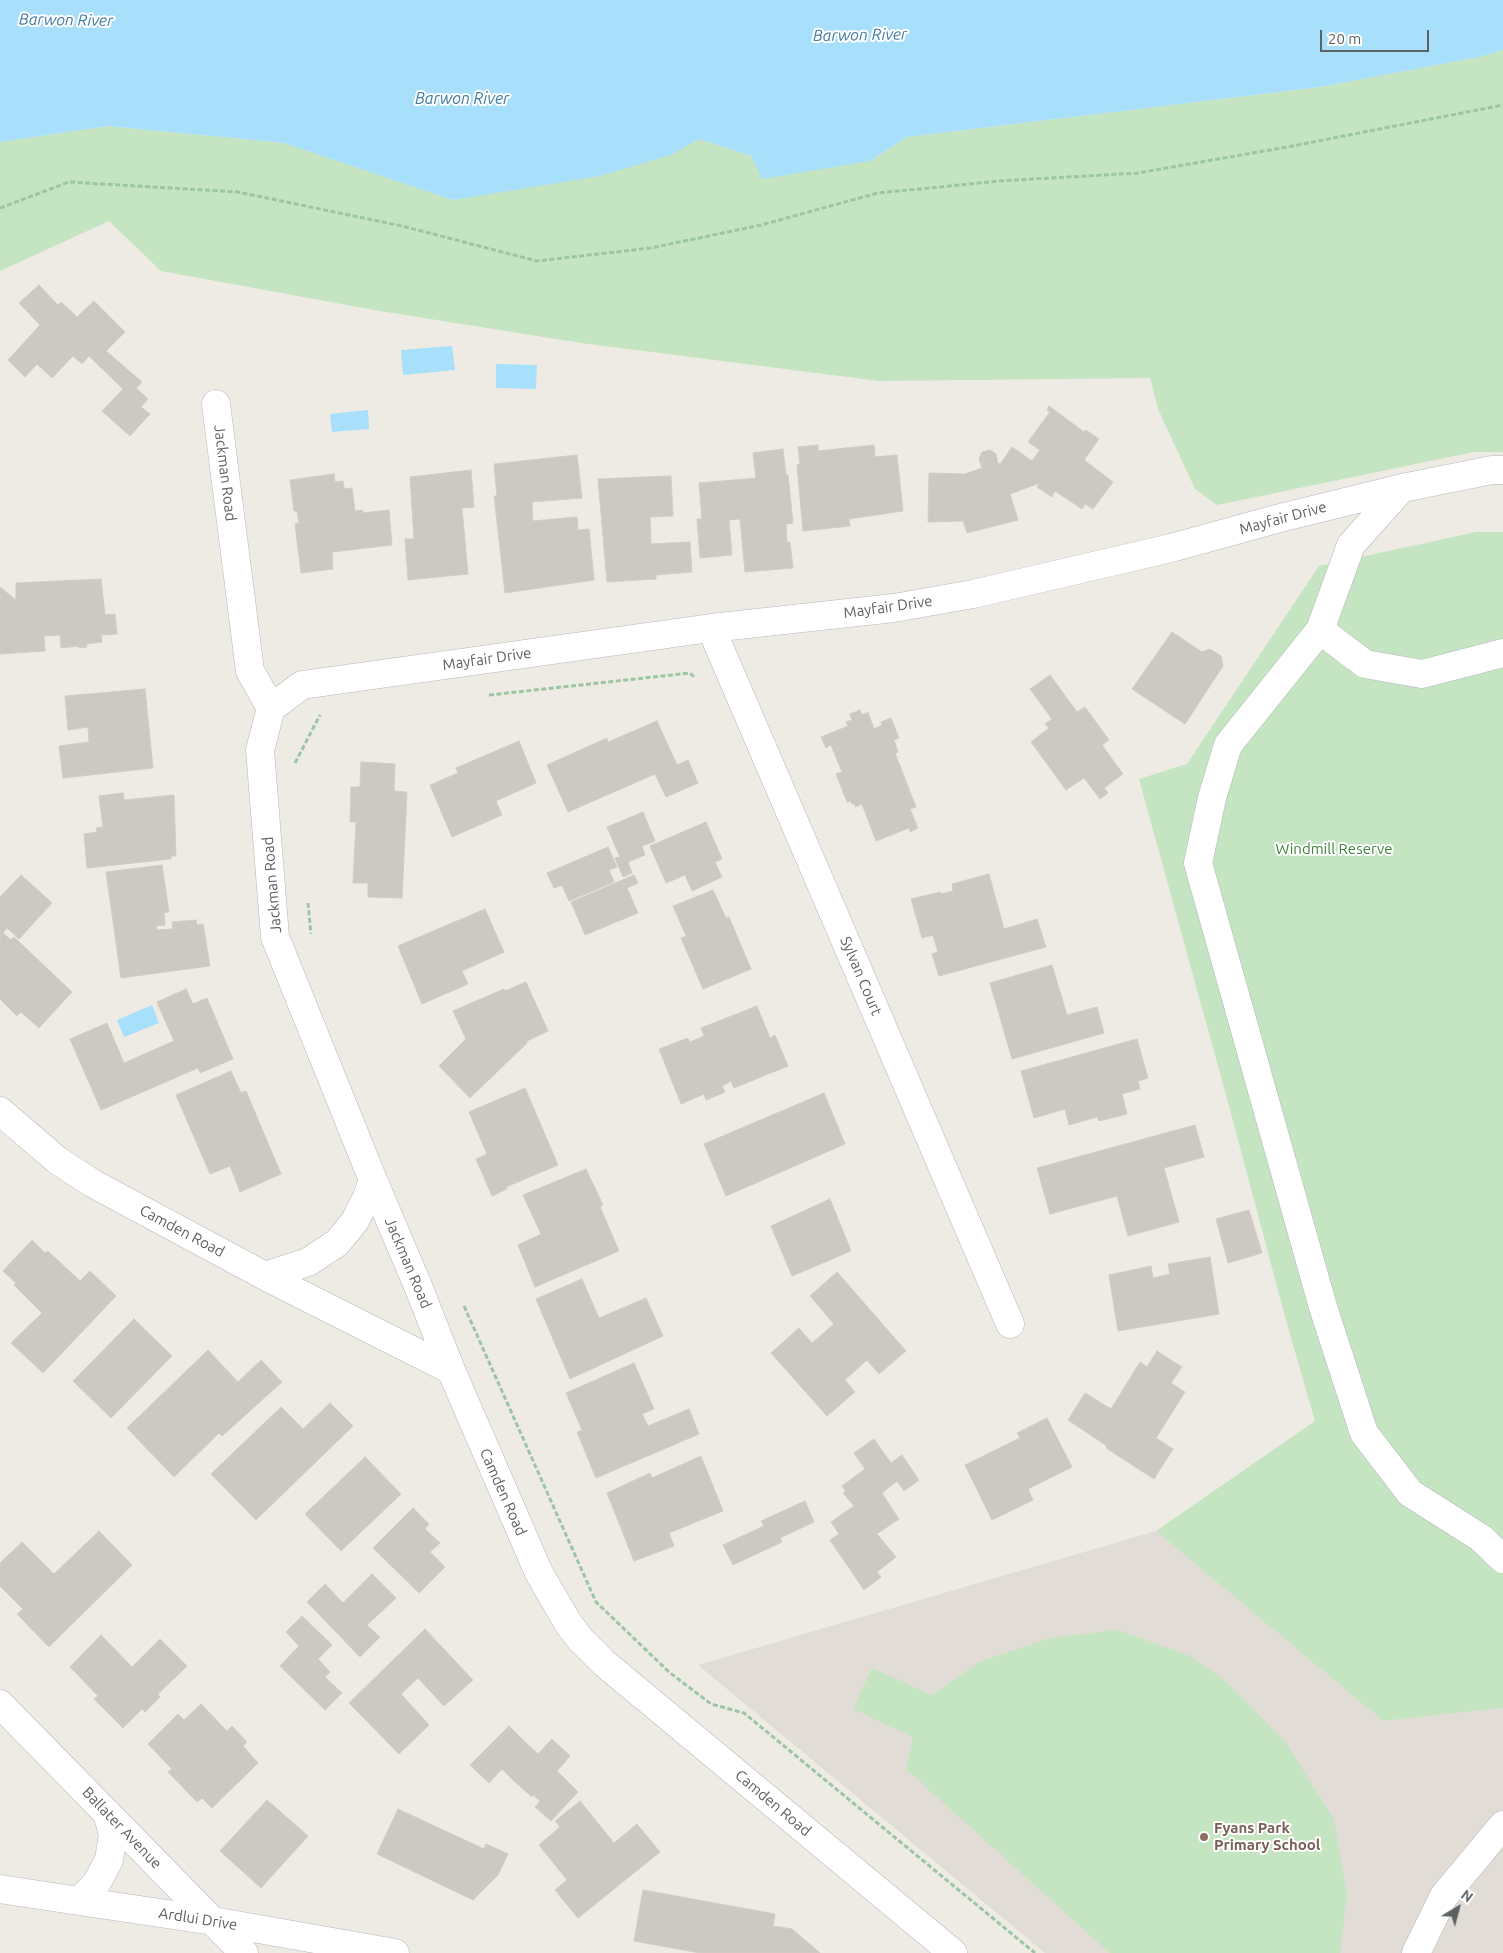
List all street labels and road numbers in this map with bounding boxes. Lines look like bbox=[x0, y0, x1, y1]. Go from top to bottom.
street label: Jackman Road bbox=[210, 424, 240, 522]
street label: Mayfair Drive bbox=[1237, 498, 1329, 538]
street label: Mayfair Drive bbox=[842, 592, 934, 622]
street label: Mayfair Drive bbox=[441, 644, 533, 674]
street label: Jackman Road bbox=[259, 836, 285, 934]
street label: Sylvan Court bbox=[836, 934, 886, 1018]
street label: Camden Road bbox=[136, 1201, 228, 1261]
street label: Jackman Road bbox=[381, 1215, 435, 1311]
street label: Camden Road bbox=[476, 1446, 530, 1538]
street label: Camden Road bbox=[731, 1766, 815, 1840]
street label: Ballater Avenue bbox=[78, 1783, 166, 1873]
street label: Ardlui Drive bbox=[157, 1904, 239, 1934]

